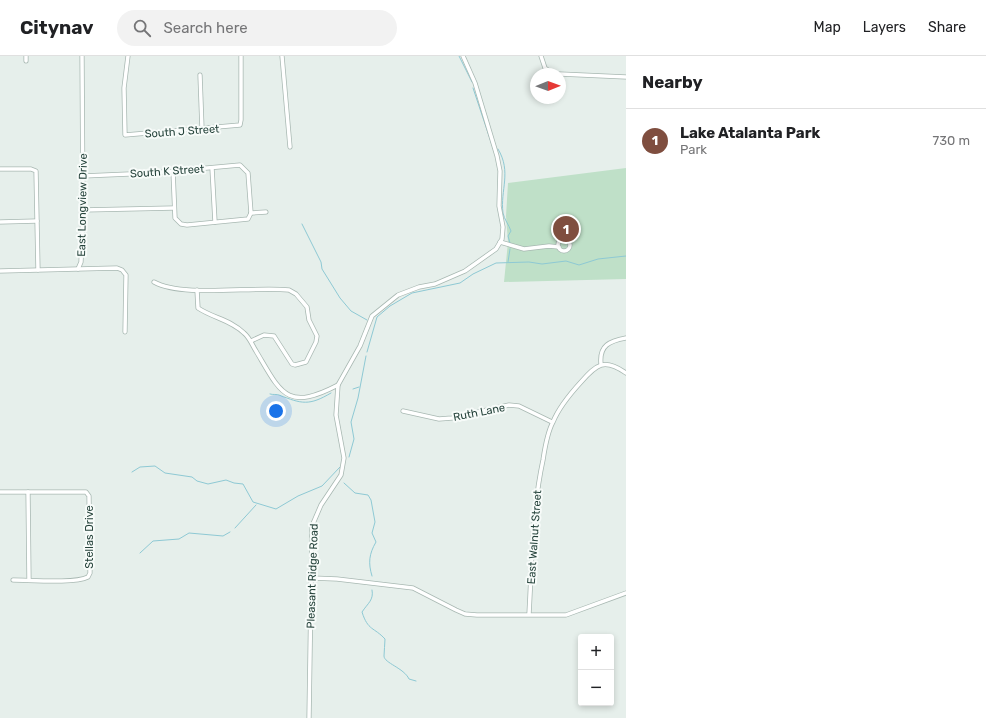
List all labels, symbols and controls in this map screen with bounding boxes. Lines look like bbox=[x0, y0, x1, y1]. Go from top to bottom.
search box bbox=[117, 10, 397, 46]
text: Citynav bbox=[20, 16, 93, 39]
icon: search bbox=[131, 17, 153, 39]
text: Search here bbox=[163, 19, 248, 37]
text: Map bbox=[814, 19, 841, 36]
text: Layers bbox=[863, 19, 906, 36]
text: Share bbox=[928, 19, 966, 36]
north arrow bbox=[530, 68, 566, 104]
text: Nearby bbox=[642, 72, 703, 92]
street label: South J Street bbox=[144, 122, 221, 141]
text: Lake Atalanta Park bbox=[680, 124, 820, 142]
text: 1 bbox=[652, 133, 658, 148]
text: 730 m bbox=[933, 133, 970, 148]
text: Park bbox=[680, 142, 707, 157]
street label: East Longview Drive bbox=[75, 153, 90, 257]
street label: South K Street bbox=[129, 162, 205, 181]
pin: 1 bbox=[553, 214, 579, 244]
your location bbox=[266, 401, 286, 421]
street label: Ruth Lane bbox=[452, 401, 506, 424]
street label: East Walnut Street bbox=[525, 489, 544, 585]
street label: Stellas Drive bbox=[83, 505, 96, 569]
street label: Pleasant Ridge Road bbox=[304, 523, 321, 629]
map controls bbox=[578, 634, 614, 706]
button: + bbox=[578, 634, 614, 670]
button: − bbox=[578, 670, 614, 706]

